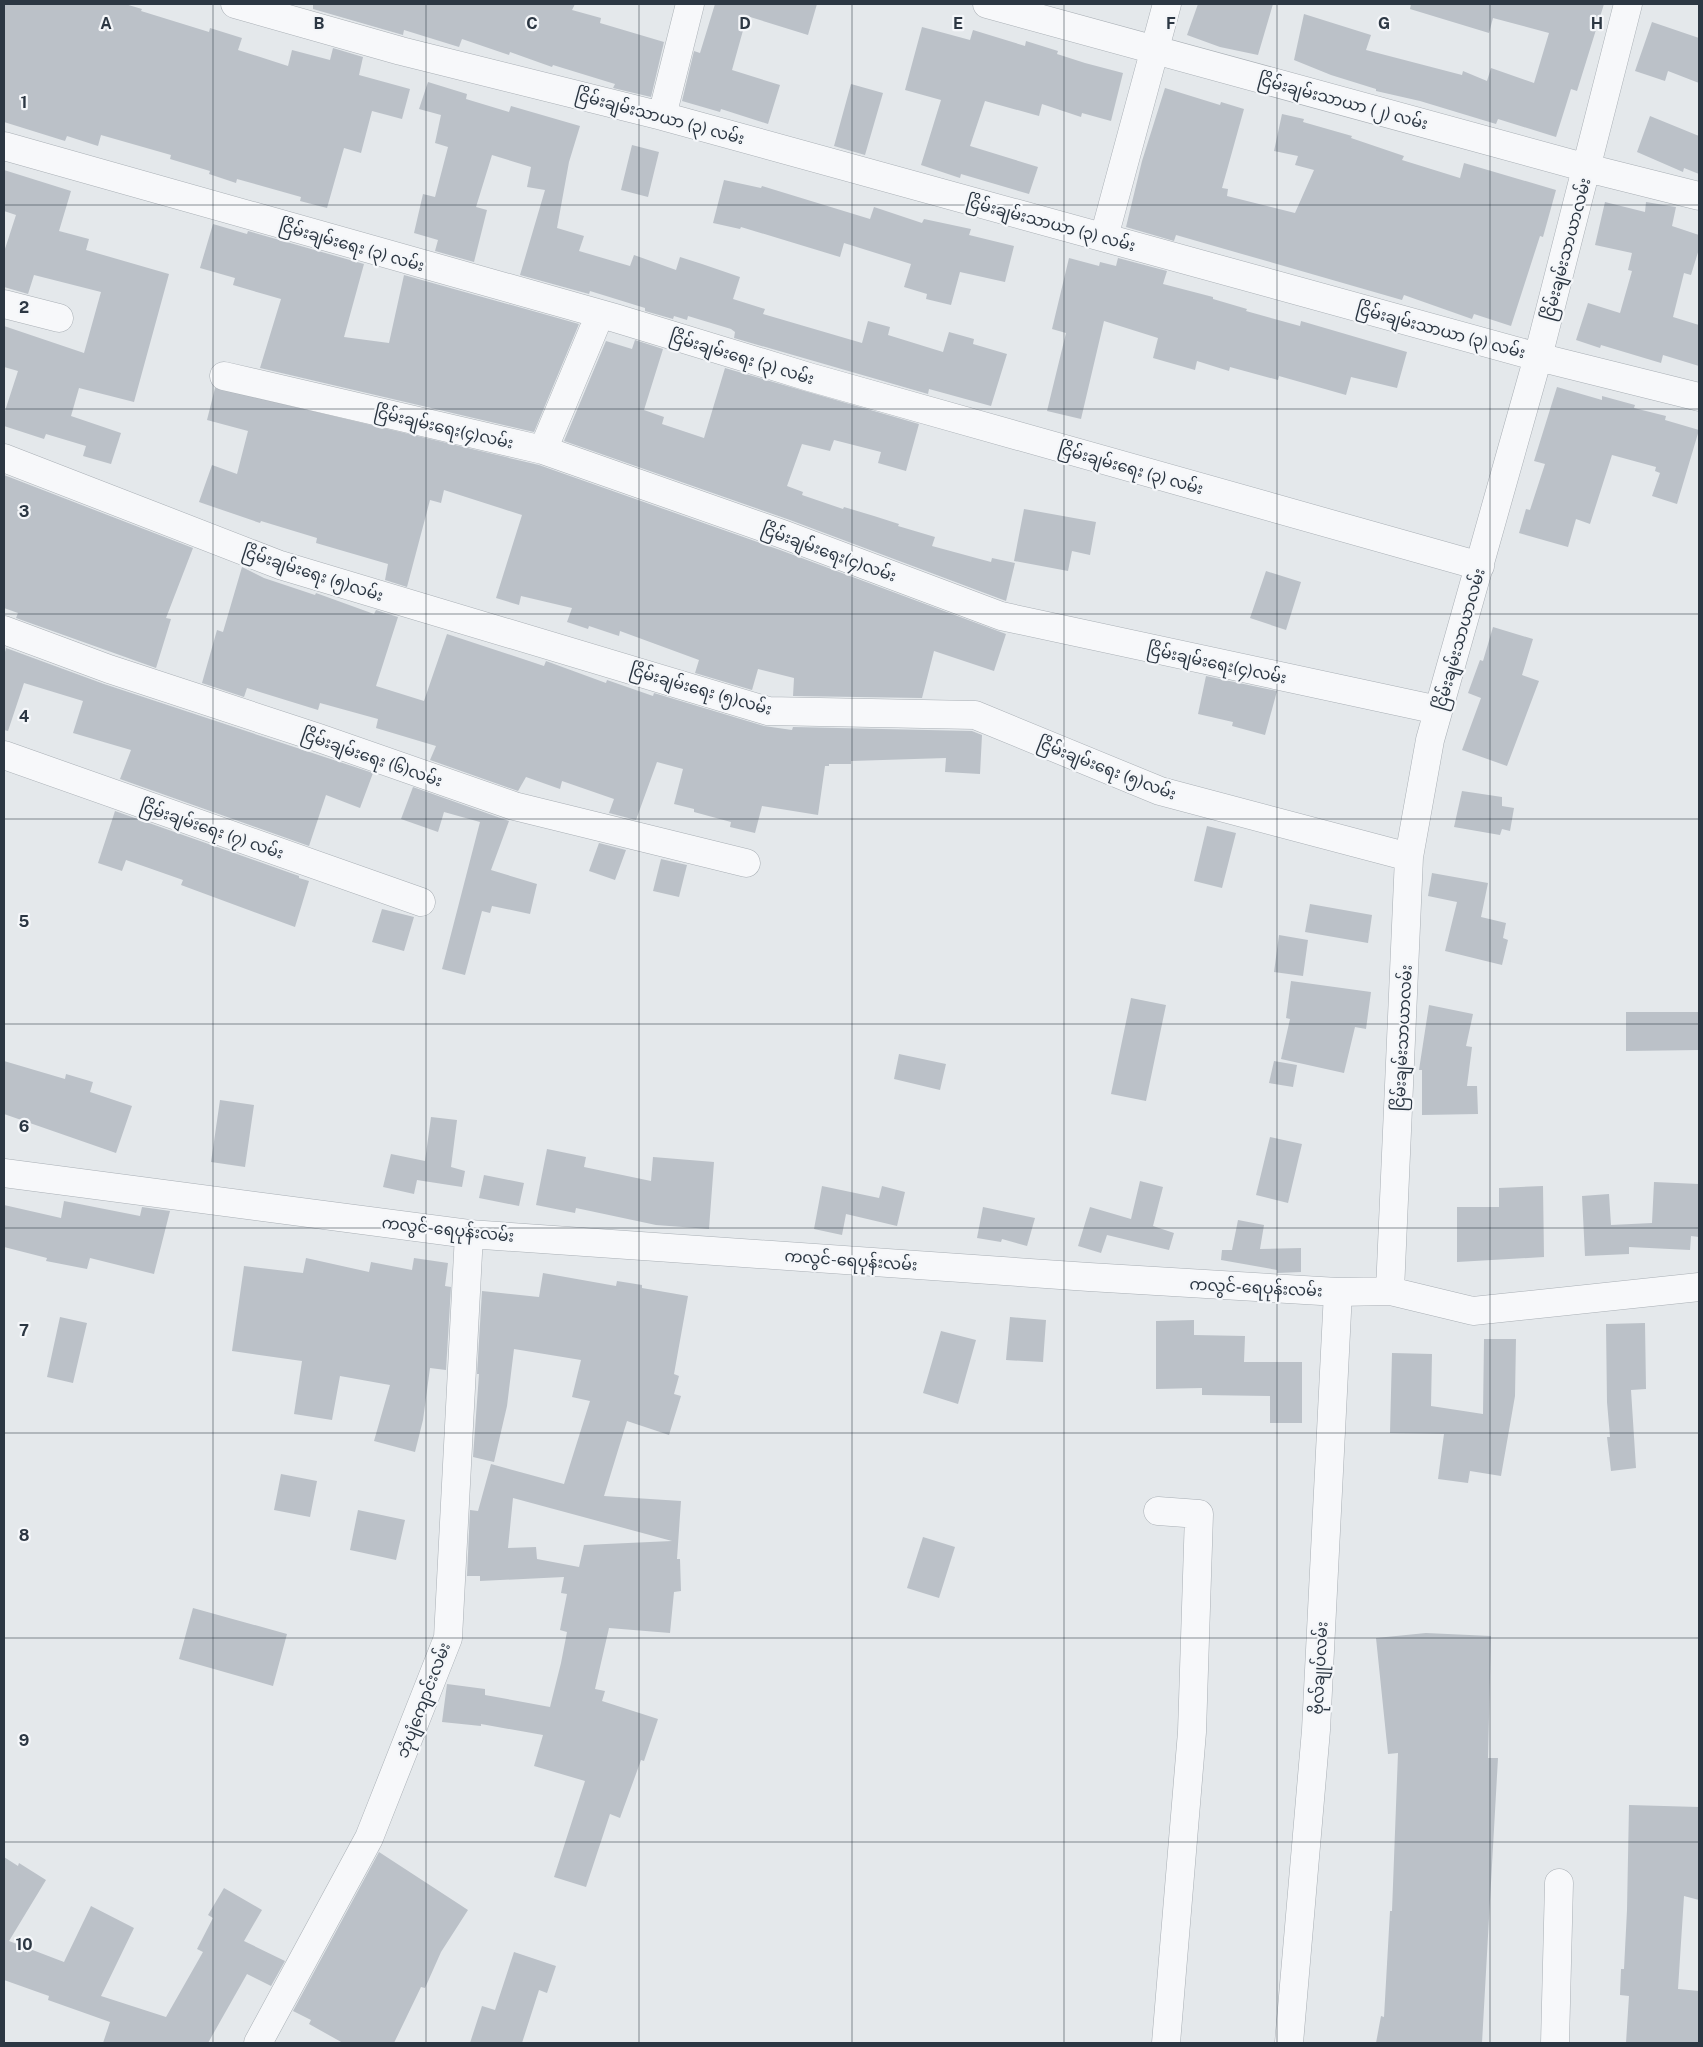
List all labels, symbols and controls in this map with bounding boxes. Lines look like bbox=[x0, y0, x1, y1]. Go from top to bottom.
text: A bbox=[100, 14, 112, 33]
text: B bbox=[314, 14, 325, 33]
text: C bbox=[526, 14, 538, 33]
text: D bbox=[739, 14, 751, 33]
text: E bbox=[953, 14, 963, 33]
text: F bbox=[1166, 14, 1176, 33]
text: G bbox=[1378, 14, 1390, 33]
text: H bbox=[1591, 14, 1603, 33]
street label: ငြိမ်းချမ်းသာယာ (၂) လမ်း bbox=[1255, 68, 1430, 137]
street label: ငြိမ်းချမ်းသာယာ (၃) လမ်း bbox=[572, 83, 747, 152]
text: 1 bbox=[21, 93, 27, 112]
street label: ငြိမ်းချမ်းသာယာလမ်း bbox=[1536, 175, 1599, 323]
street label: ငြိမ်းချမ်းသာယာ (၃) လမ်း bbox=[963, 190, 1138, 259]
street label: ငြိမ်းချမ်းရေး (၃) လမ်း bbox=[276, 214, 427, 279]
street label: ငြိမ်းချမ်းသာယာ (၃) လမ်း bbox=[1353, 297, 1528, 366]
text: 2 bbox=[19, 298, 29, 317]
street label: ငြိမ်းချမ်းရေး (၃) လမ်း bbox=[666, 325, 817, 392]
street label: ငြိမ်းချမ်းရေး(၄)လမ်း bbox=[372, 400, 516, 457]
street label: ငြိမ်းချမ်းရေး (၃) လမ်း bbox=[1055, 437, 1206, 502]
text: 3 bbox=[19, 502, 29, 521]
street label: ငြိမ်းချမ်းရေး(၄)လမ်း bbox=[757, 517, 900, 589]
street label: ငြိမ်းချမ်းရေး (၅)လမ်း bbox=[239, 540, 386, 609]
street label: ငြိမ်းချမ်းသာယာလမ်း bbox=[1428, 565, 1493, 713]
street label: ငြိမ်းချမ်းရေး(၄)လမ်း bbox=[1145, 637, 1289, 691]
street label: ငြိမ်းချမ်းရေး (၅)လမ်း bbox=[626, 658, 775, 723]
text: 4 bbox=[19, 707, 30, 726]
street label: ငြိမ်းချမ်းရေး (၆)လမ်း bbox=[298, 723, 445, 794]
street label: ငြိမ်းချမ်းရေး (၅)လမ်း bbox=[1033, 731, 1180, 807]
street label: ငြိမ်းချမ်းရေး (၇) လမ်း bbox=[136, 794, 287, 867]
text: 5 bbox=[19, 912, 30, 931]
street label: ငြိမ်းချမ်းသာယာလမ်း bbox=[1387, 964, 1420, 1112]
text: 6 bbox=[19, 1117, 29, 1136]
street label: ကလွင်-ရေပုန်းလမ်း bbox=[380, 1211, 515, 1251]
street label: ကလွင်-ရေပုန်းလမ်း bbox=[784, 1244, 918, 1280]
street label: ကလွင်-ရေပုန်းလမ်း bbox=[1189, 1273, 1323, 1305]
text: 7 bbox=[19, 1321, 29, 1340]
text: 8 bbox=[19, 1526, 30, 1545]
street label: ဗိုလ်ချုပ်လမ်း bbox=[1306, 1621, 1336, 1715]
street label: ဘုံပျံကျောင်းလမ်း bbox=[391, 1639, 459, 1763]
text: 9 bbox=[19, 1731, 29, 1750]
text: 10 bbox=[15, 1935, 33, 1954]

